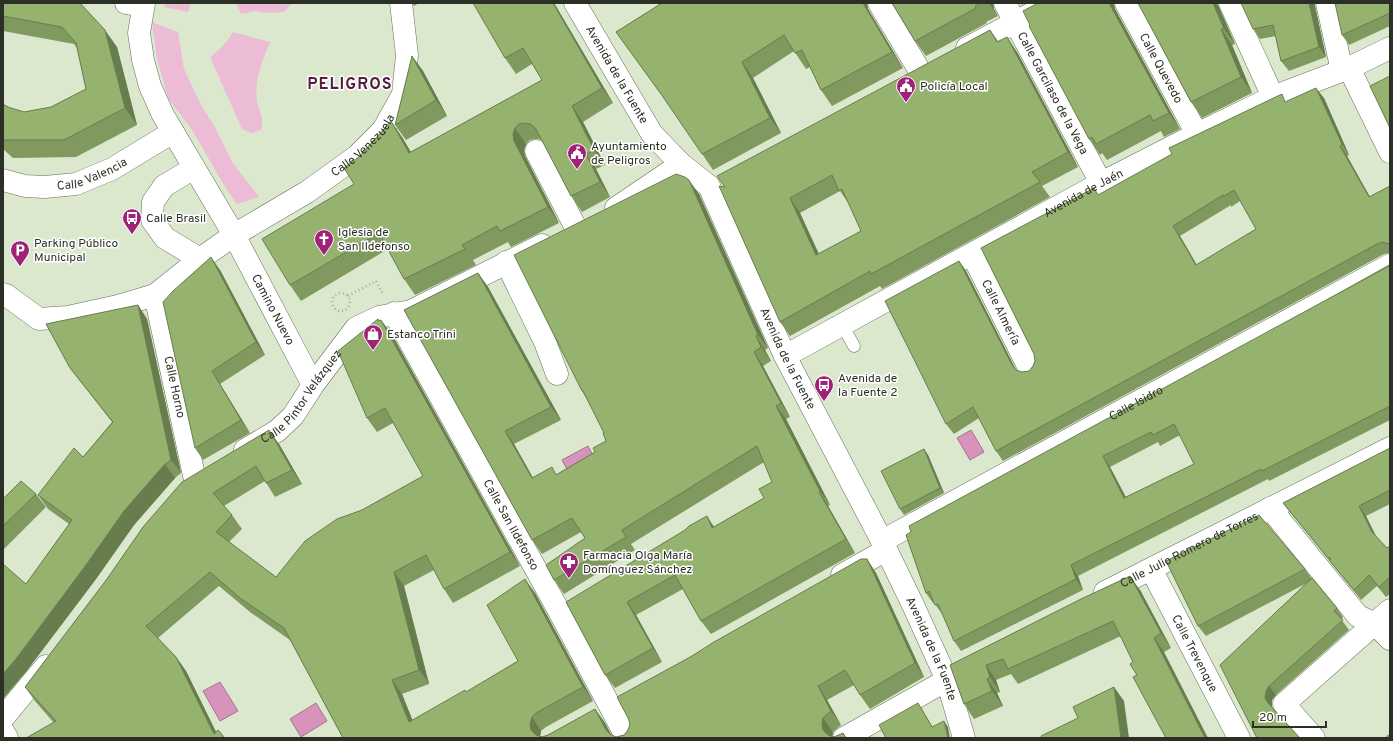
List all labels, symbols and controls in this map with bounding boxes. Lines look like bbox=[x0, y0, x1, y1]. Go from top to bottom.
street label: Avenida de la Fuente bbox=[581, 23, 651, 127]
street label: Calle Garcilaso de la Vega bbox=[1013, 29, 1091, 158]
street label: Calle Quevedo bbox=[1135, 31, 1186, 107]
district label: PELIGROS bbox=[307, 75, 393, 95]
public building icon: Policía Local bbox=[895, 75, 917, 103]
place label: Policía Local bbox=[920, 79, 988, 95]
street label: Calle Venezuela bbox=[328, 112, 399, 181]
place label: Ayuntamiento de Peligros bbox=[591, 139, 667, 169]
public building icon: Ayuntamiento de Peligros bbox=[566, 142, 588, 170]
street label: Calle Valencia bbox=[56, 155, 131, 195]
street label: Avenida de Jaén bbox=[1041, 166, 1126, 222]
bus stop icon: Calle Brasil bbox=[121, 207, 143, 235]
place label: Calle Brasil bbox=[146, 211, 206, 227]
place label: Iglesia de San Ildefonso bbox=[338, 225, 410, 255]
church icon: Iglesia de San Ildefonso bbox=[313, 228, 335, 256]
place label: Parking Público Municipal bbox=[34, 236, 118, 266]
parking icon: Parking Público Municipal bbox=[9, 239, 31, 267]
street label: Camino Nuevo bbox=[247, 272, 298, 348]
street label: Calle Almería bbox=[977, 277, 1023, 348]
street label: Avenida de la Fuente bbox=[755, 305, 819, 413]
shop icon: Estanco Trini bbox=[362, 323, 384, 351]
place label: Estanco Trini bbox=[387, 327, 456, 343]
street label: Calle Pintor Velázquez bbox=[258, 347, 346, 448]
street label: Calle Horno bbox=[159, 355, 188, 420]
place label: Avenida de la Fuente 2 bbox=[838, 371, 898, 401]
bus stop icon: Avenida de la Fuente 2 bbox=[813, 374, 835, 402]
street label: Calle Isidro bbox=[1107, 383, 1167, 425]
street label: Calle San Ildefonso bbox=[479, 477, 542, 574]
street label: Calle Julio Romero de Torres bbox=[1117, 509, 1261, 592]
place label: Farmacia Olga María Domínguez Sánchez bbox=[583, 548, 692, 578]
pharmacy icon: Farmacia Olga María Domínguez Sánchez bbox=[558, 551, 580, 579]
street label: Avenida de la Fuente bbox=[901, 595, 960, 703]
street label: Calle Trevenque bbox=[1167, 612, 1221, 695]
scale bar bbox=[1253, 703, 1326, 729]
text: 20 m bbox=[1259, 710, 1287, 726]

